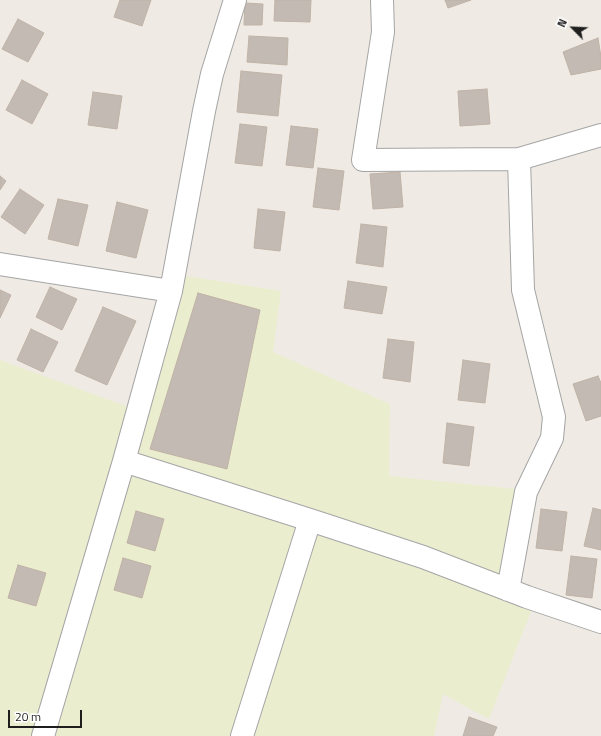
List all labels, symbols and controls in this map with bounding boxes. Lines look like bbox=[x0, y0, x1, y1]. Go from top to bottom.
north arrow bbox=[553, 8, 593, 48]
text: N bbox=[553, 16, 571, 30]
scale bar bbox=[10, 702, 84, 728]
text: 20 m bbox=[15, 707, 41, 726]

